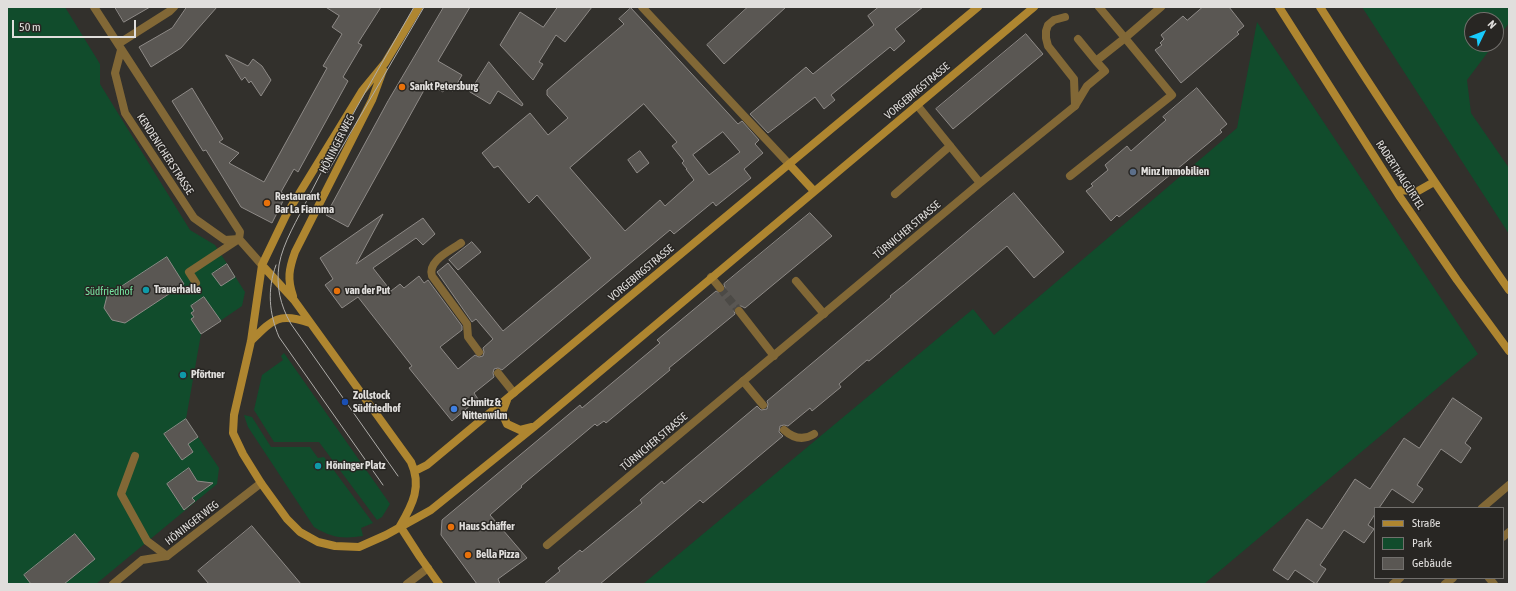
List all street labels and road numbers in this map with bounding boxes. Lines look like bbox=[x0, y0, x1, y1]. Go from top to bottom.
street label: VORGEBIRGSTRASSE bbox=[882, 60, 952, 122]
street label: KENDENICHER STRASSE bbox=[134, 111, 196, 197]
street label: HÖNINGER WEG bbox=[316, 112, 358, 176]
street label: RADERTHALGÜRTEL bbox=[1373, 138, 1427, 212]
street label: TÜRNICHER STRASSE bbox=[871, 198, 943, 262]
street label: VORGEBIRGSTRASSE bbox=[606, 242, 676, 304]
street label: TÜRNICHER STRASSE bbox=[618, 410, 690, 474]
street label: HÖNINGER WEG bbox=[162, 498, 222, 548]

